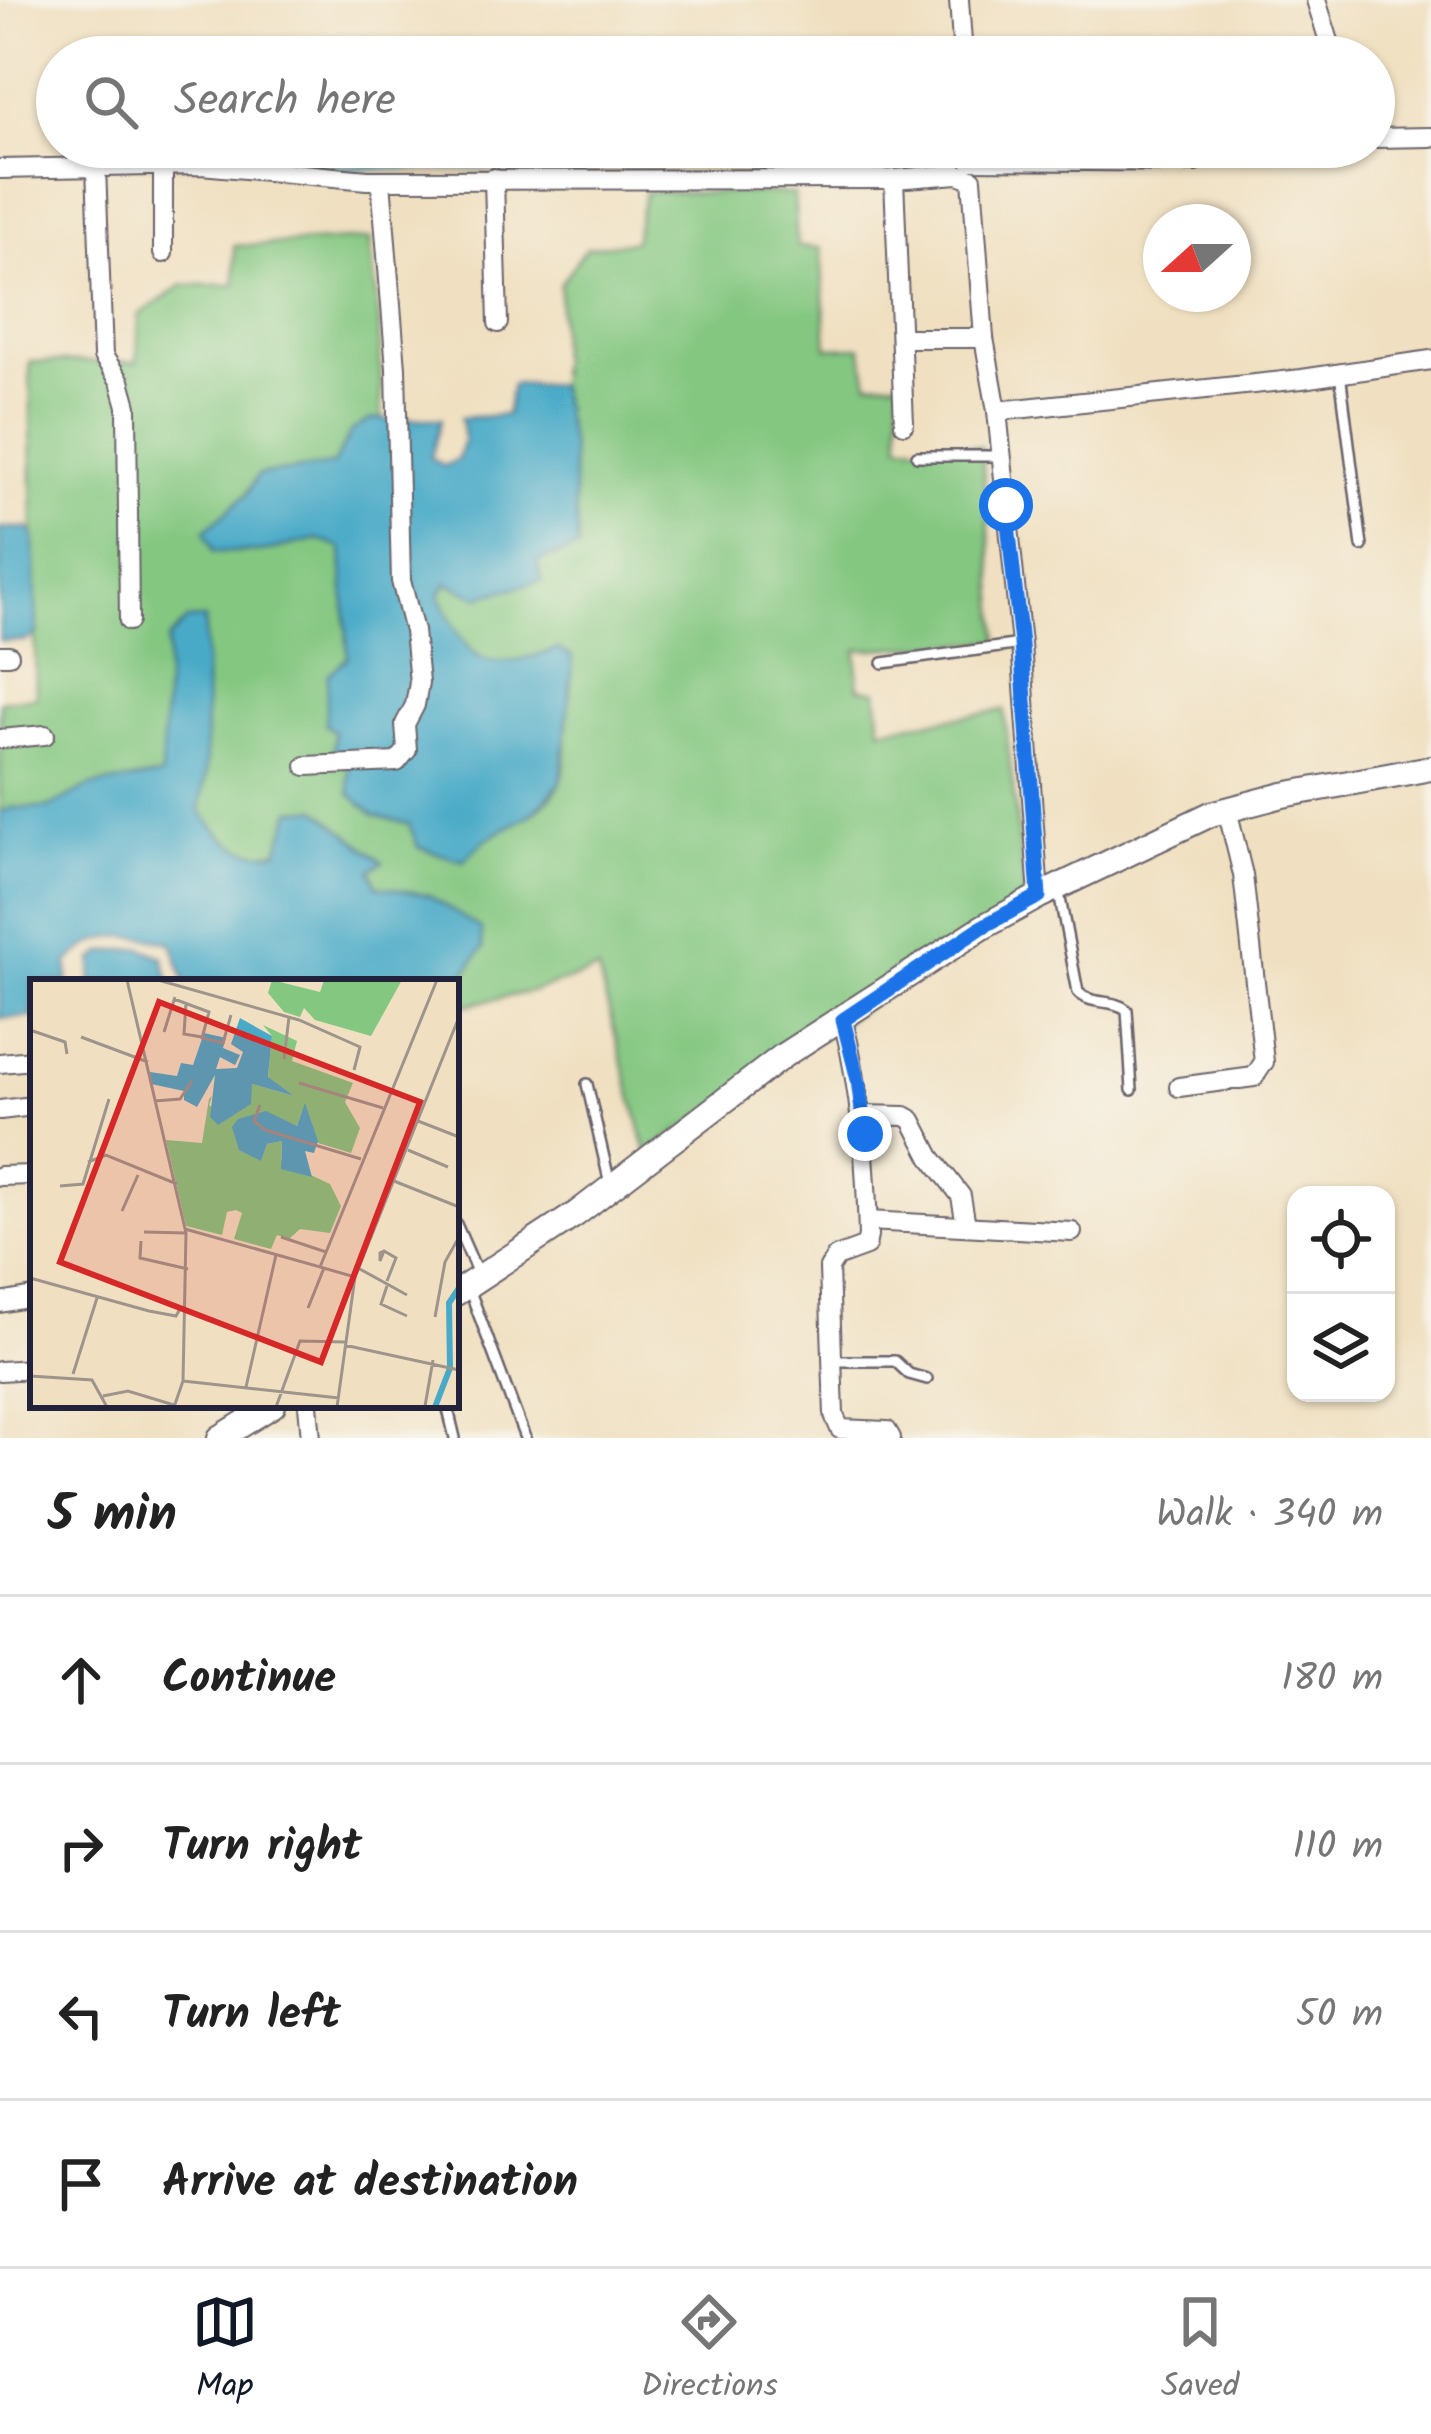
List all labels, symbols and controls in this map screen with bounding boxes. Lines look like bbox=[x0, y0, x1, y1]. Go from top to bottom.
search box bbox=[36, 36, 1395, 168]
text: Search here bbox=[174, 66, 396, 138]
icon: search bbox=[78, 69, 144, 135]
north arrow bbox=[1143, 204, 1251, 312]
route start bbox=[979, 478, 1033, 532]
inset map bbox=[30, 979, 459, 1408]
route end bbox=[838, 1107, 892, 1161]
map controls bbox=[1287, 1186, 1395, 1402]
button: locate bbox=[1287, 1186, 1395, 1294]
button: layers bbox=[1287, 1294, 1395, 1402]
text: 5 min bbox=[48, 1476, 177, 1557]
text: Walk · 340 m bbox=[1156, 1485, 1383, 1547]
text: Continue bbox=[162, 1644, 336, 1716]
icon: ahead bbox=[48, 1647, 114, 1713]
text: 180 m bbox=[1281, 1649, 1383, 1711]
text: Turn right bbox=[162, 1812, 362, 1884]
icon: right bbox=[48, 1815, 114, 1881]
text: 110 m bbox=[1292, 1817, 1383, 1879]
text: Turn left bbox=[162, 1980, 341, 2052]
icon: left bbox=[48, 1983, 114, 2049]
text: 50 m bbox=[1296, 1985, 1383, 2047]
text: Arrive at destination bbox=[162, 2148, 578, 2220]
icon: arrive bbox=[48, 2151, 114, 2217]
tab: Map bbox=[192, 2289, 258, 2414]
tab: Directions bbox=[641, 2289, 778, 2414]
tab: Saved bbox=[1161, 2289, 1239, 2414]

